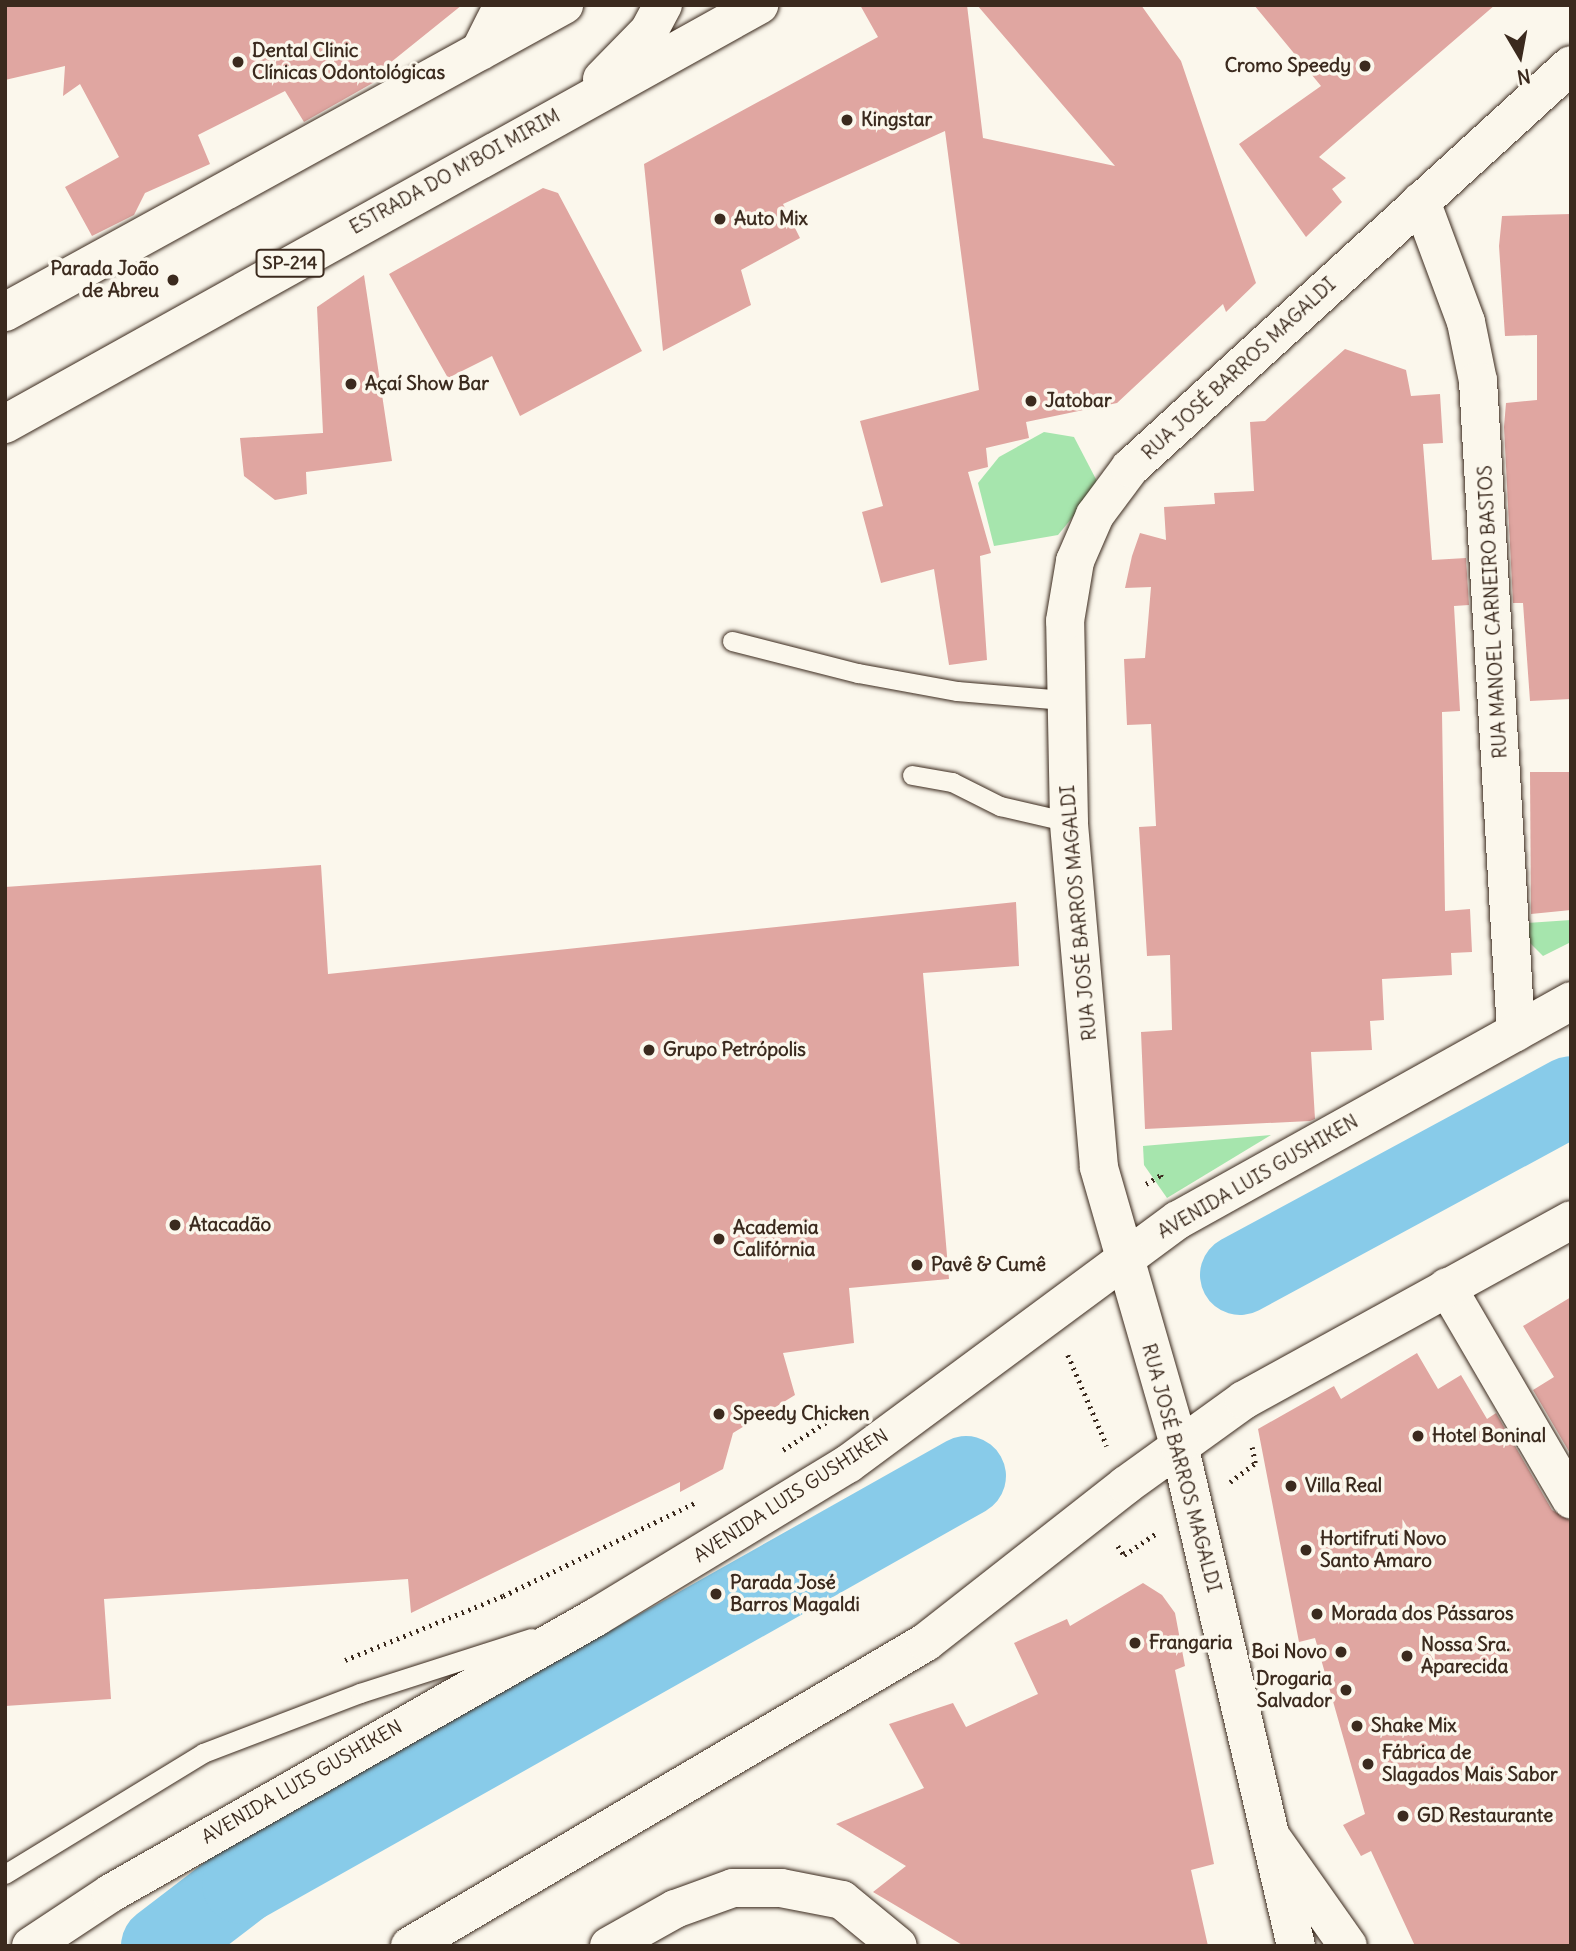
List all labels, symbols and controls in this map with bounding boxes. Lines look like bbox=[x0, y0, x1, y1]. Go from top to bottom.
north arrow bbox=[1485, 21, 1555, 91]
place label: Dental Clinic Clínicas Odontológicas bbox=[252, 40, 445, 84]
marker: Dental Clinic Clínicas Odontológicas bbox=[230, 54, 246, 70]
place label: Cromo Speedy bbox=[1225, 55, 1351, 77]
marker: Cromo Speedy bbox=[1357, 58, 1373, 74]
text: N bbox=[1515, 64, 1532, 90]
street label: ESTRADA DO M'BOI MIRIM bbox=[346, 105, 564, 239]
place label: Kingstar bbox=[861, 109, 932, 131]
marker: Kingstar bbox=[839, 112, 855, 128]
place label: Auto Mix bbox=[734, 208, 808, 230]
marker: Auto Mix bbox=[712, 211, 728, 227]
road number: SP-214 bbox=[255, 248, 325, 278]
place label: Parada João de Abreu bbox=[51, 258, 159, 302]
marker: Parada João de Abreu bbox=[165, 272, 181, 288]
street label: RUA JOSÉ BARROS MAGALDI bbox=[1137, 273, 1341, 465]
place label: Açaí Show Bar bbox=[365, 373, 489, 395]
marker: Açaí Show Bar bbox=[343, 376, 359, 392]
place label: Jatobar bbox=[1045, 390, 1112, 412]
marker: Jatobar bbox=[1023, 393, 1039, 409]
street label: RUA MANOEL CARNEIRO BASTOS bbox=[1474, 465, 1512, 759]
street label: RUA JOSÉ BARROS MAGALDI bbox=[1056, 784, 1102, 1042]
place label: Grupo Petrópolis bbox=[663, 1039, 806, 1061]
marker: Grupo Petrópolis bbox=[641, 1042, 657, 1058]
street label: AVENIDA LUIS GUSHIKEN bbox=[1154, 1110, 1362, 1244]
place label: Atacadão bbox=[189, 1214, 271, 1236]
marker: Atacadão bbox=[167, 1217, 183, 1233]
place label: Academia Califórnia bbox=[733, 1217, 819, 1261]
marker: Academia Califórnia bbox=[711, 1231, 727, 1247]
place label: Pavê & Cumê bbox=[931, 1254, 1046, 1276]
marker: Pavê & Cumê bbox=[909, 1257, 925, 1273]
street label: RUA JOSÉ BARROS MAGALDI bbox=[1137, 1341, 1225, 1595]
place label: Speedy Chicken bbox=[733, 1403, 870, 1425]
marker: Speedy Chicken bbox=[711, 1406, 727, 1422]
street label: AVENIDA LUIS GUSHIKEN bbox=[689, 1424, 893, 1568]
place label: Hotel Boninal bbox=[1432, 1425, 1546, 1447]
marker: Hotel Boninal bbox=[1410, 1428, 1426, 1444]
place label: Villa Real bbox=[1305, 1475, 1382, 1497]
marker: Villa Real bbox=[1283, 1478, 1299, 1494]
place label: Hortifruti Novo Santo Amaro bbox=[1320, 1528, 1447, 1572]
marker: Hortifruti Novo Santo Amaro bbox=[1298, 1542, 1314, 1558]
place label: Parada José Barros Magaldi bbox=[730, 1572, 860, 1616]
marker: Parada José Barros Magaldi bbox=[708, 1586, 724, 1602]
place label: Morada dos Pássaros bbox=[1331, 1603, 1514, 1625]
marker: Morada dos Pássaros bbox=[1309, 1606, 1325, 1622]
place label: Frangaria bbox=[1149, 1632, 1233, 1654]
place label: Nossa Sra. Aparecida bbox=[1421, 1634, 1510, 1678]
marker: Frangaria bbox=[1127, 1635, 1143, 1651]
place label: Boi Novo bbox=[1252, 1641, 1327, 1663]
marker: Boi Novo bbox=[1333, 1644, 1349, 1660]
marker: Nossa Sra. Aparecida bbox=[1399, 1648, 1415, 1664]
place label: Drogaria Salvador bbox=[1256, 1668, 1332, 1712]
marker: Drogaria Salvador bbox=[1338, 1682, 1354, 1698]
street label: AVENIDA LUIS GUSHIKEN bbox=[198, 1715, 406, 1849]
place label: Shake Mix bbox=[1371, 1715, 1457, 1737]
marker: Shake Mix bbox=[1349, 1718, 1365, 1734]
place label: Fábrica de Slagados Mais Sabor bbox=[1382, 1742, 1558, 1786]
marker: Fábrica de Slagados Mais Sabor bbox=[1360, 1756, 1376, 1772]
place label: GD Restaurante bbox=[1417, 1805, 1553, 1827]
marker: GD Restaurante bbox=[1395, 1808, 1411, 1824]

